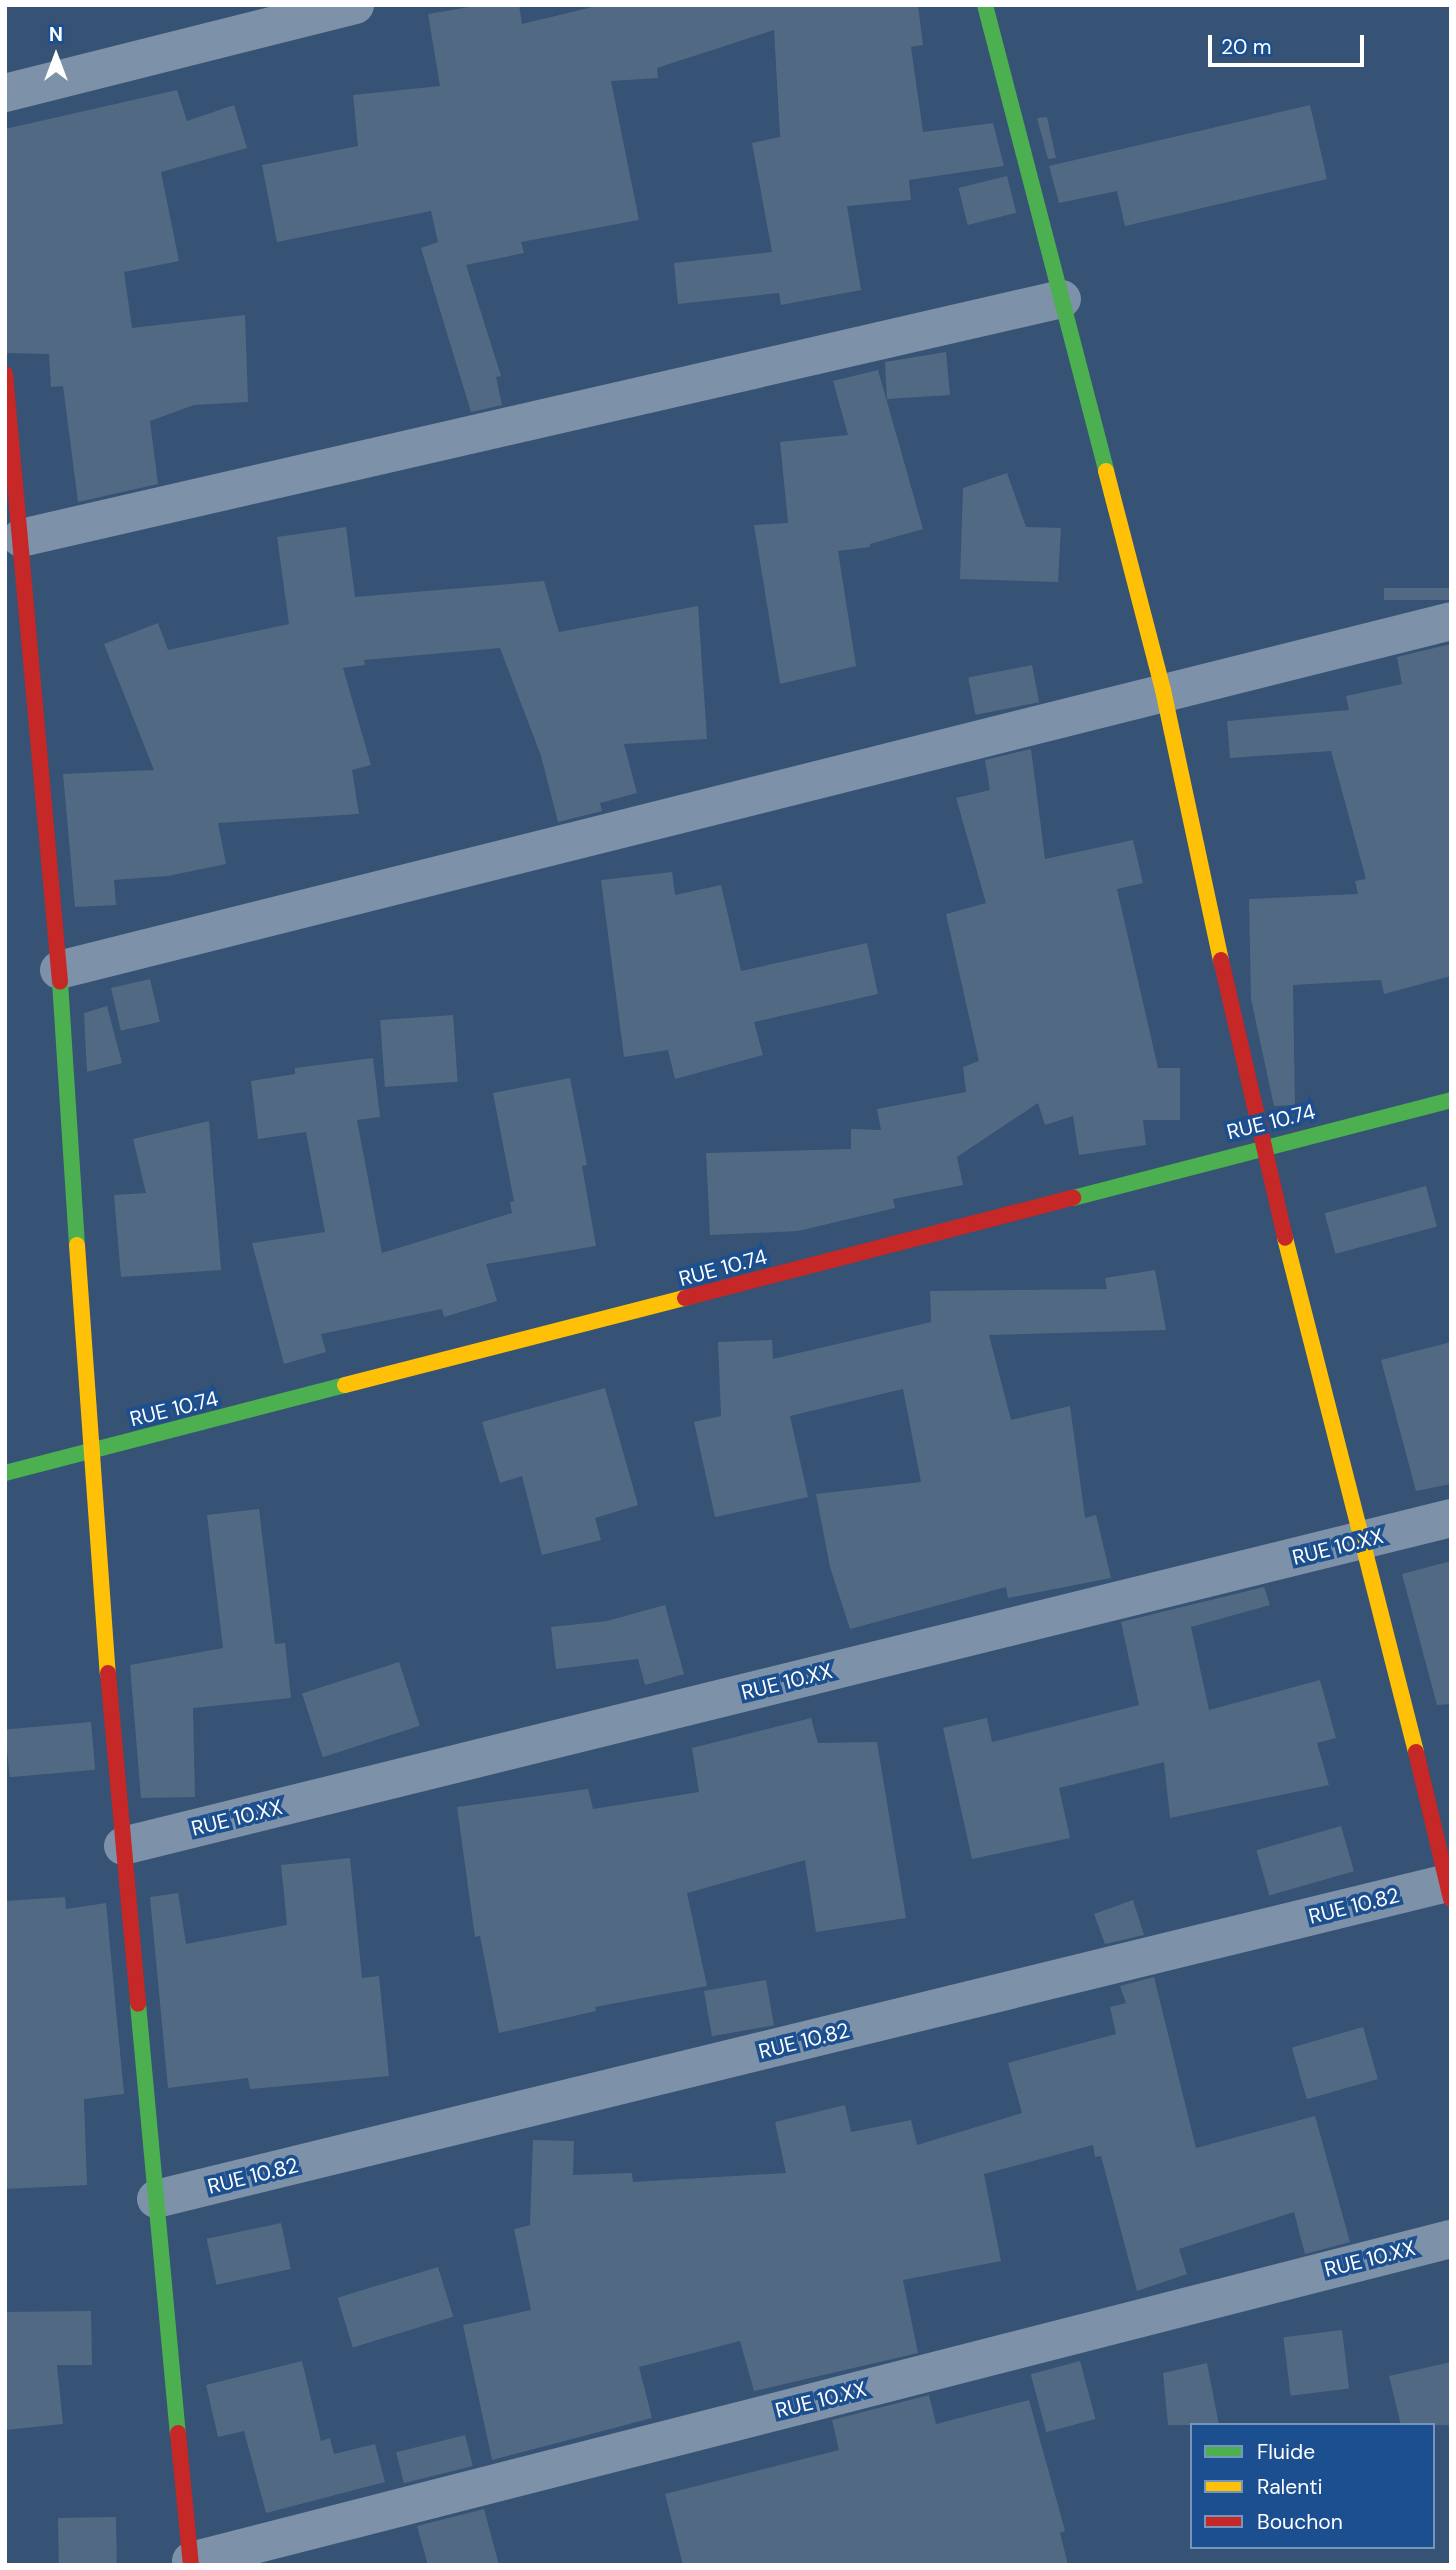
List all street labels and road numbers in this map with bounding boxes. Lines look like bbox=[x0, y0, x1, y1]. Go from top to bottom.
street label: RUE 10.74 bbox=[1224, 1099, 1318, 1145]
street label: RUE 10.74 bbox=[676, 1244, 770, 1292]
street label: RUE 10.74 bbox=[127, 1386, 221, 1432]
street label: RUE 10.XX bbox=[1290, 1523, 1386, 1571]
street label: RUE 10.XX bbox=[739, 1658, 835, 1706]
street label: RUE 10.XX bbox=[189, 1794, 285, 1842]
street label: RUE 10.82 bbox=[1306, 1883, 1402, 1929]
street label: RUE 10.82 bbox=[756, 2018, 852, 2064]
street label: RUE 10.82 bbox=[205, 2153, 301, 2199]
street label: RUE 10.XX bbox=[1322, 2235, 1418, 2283]
street label: RUE 10.XX bbox=[773, 2376, 869, 2424]

